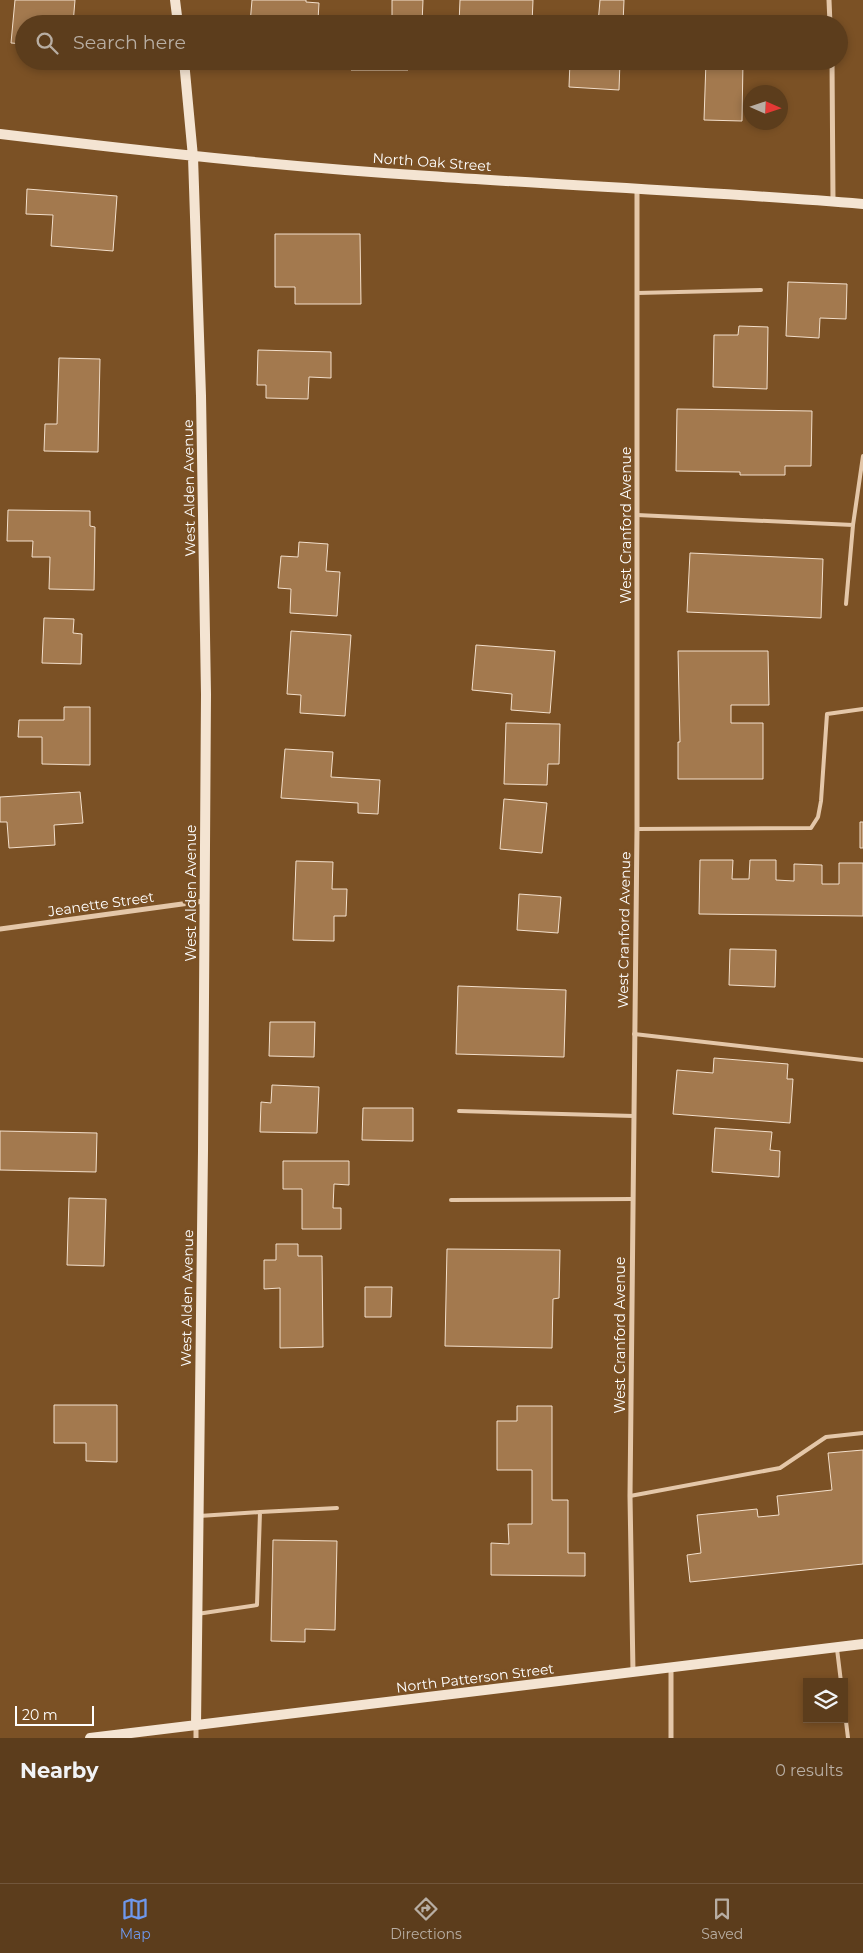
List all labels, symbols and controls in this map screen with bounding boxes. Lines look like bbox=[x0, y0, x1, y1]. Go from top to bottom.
search box bbox=[15, 15, 848, 70]
icon: search bbox=[33, 29, 61, 57]
text: Search here bbox=[73, 31, 186, 54]
north arrow bbox=[743, 85, 788, 130]
street label: North Oak Street bbox=[372, 149, 492, 175]
street label: West Alden Avenue bbox=[179, 419, 199, 557]
street label: West Cranford Avenue bbox=[617, 447, 635, 603]
street label: West Alden Avenue bbox=[182, 824, 200, 962]
street label: West Cranford Avenue bbox=[614, 851, 634, 1009]
street label: Jeanette Street bbox=[46, 888, 155, 920]
street label: West Alden Avenue bbox=[177, 1229, 197, 1367]
street label: West Cranford Avenue bbox=[611, 1257, 629, 1413]
street label: North Patterson Street bbox=[395, 1659, 555, 1697]
map controls bbox=[803, 1678, 848, 1723]
button: layers bbox=[803, 1678, 848, 1723]
scale bar bbox=[15, 1703, 94, 1726]
text: 20 m bbox=[22, 1706, 58, 1724]
text: Nearby bbox=[20, 1758, 99, 1783]
text: 0 results bbox=[775, 1761, 843, 1780]
tab: Map bbox=[120, 1895, 151, 1943]
tab: Directions bbox=[390, 1895, 462, 1943]
tab: Saved bbox=[701, 1895, 743, 1943]

